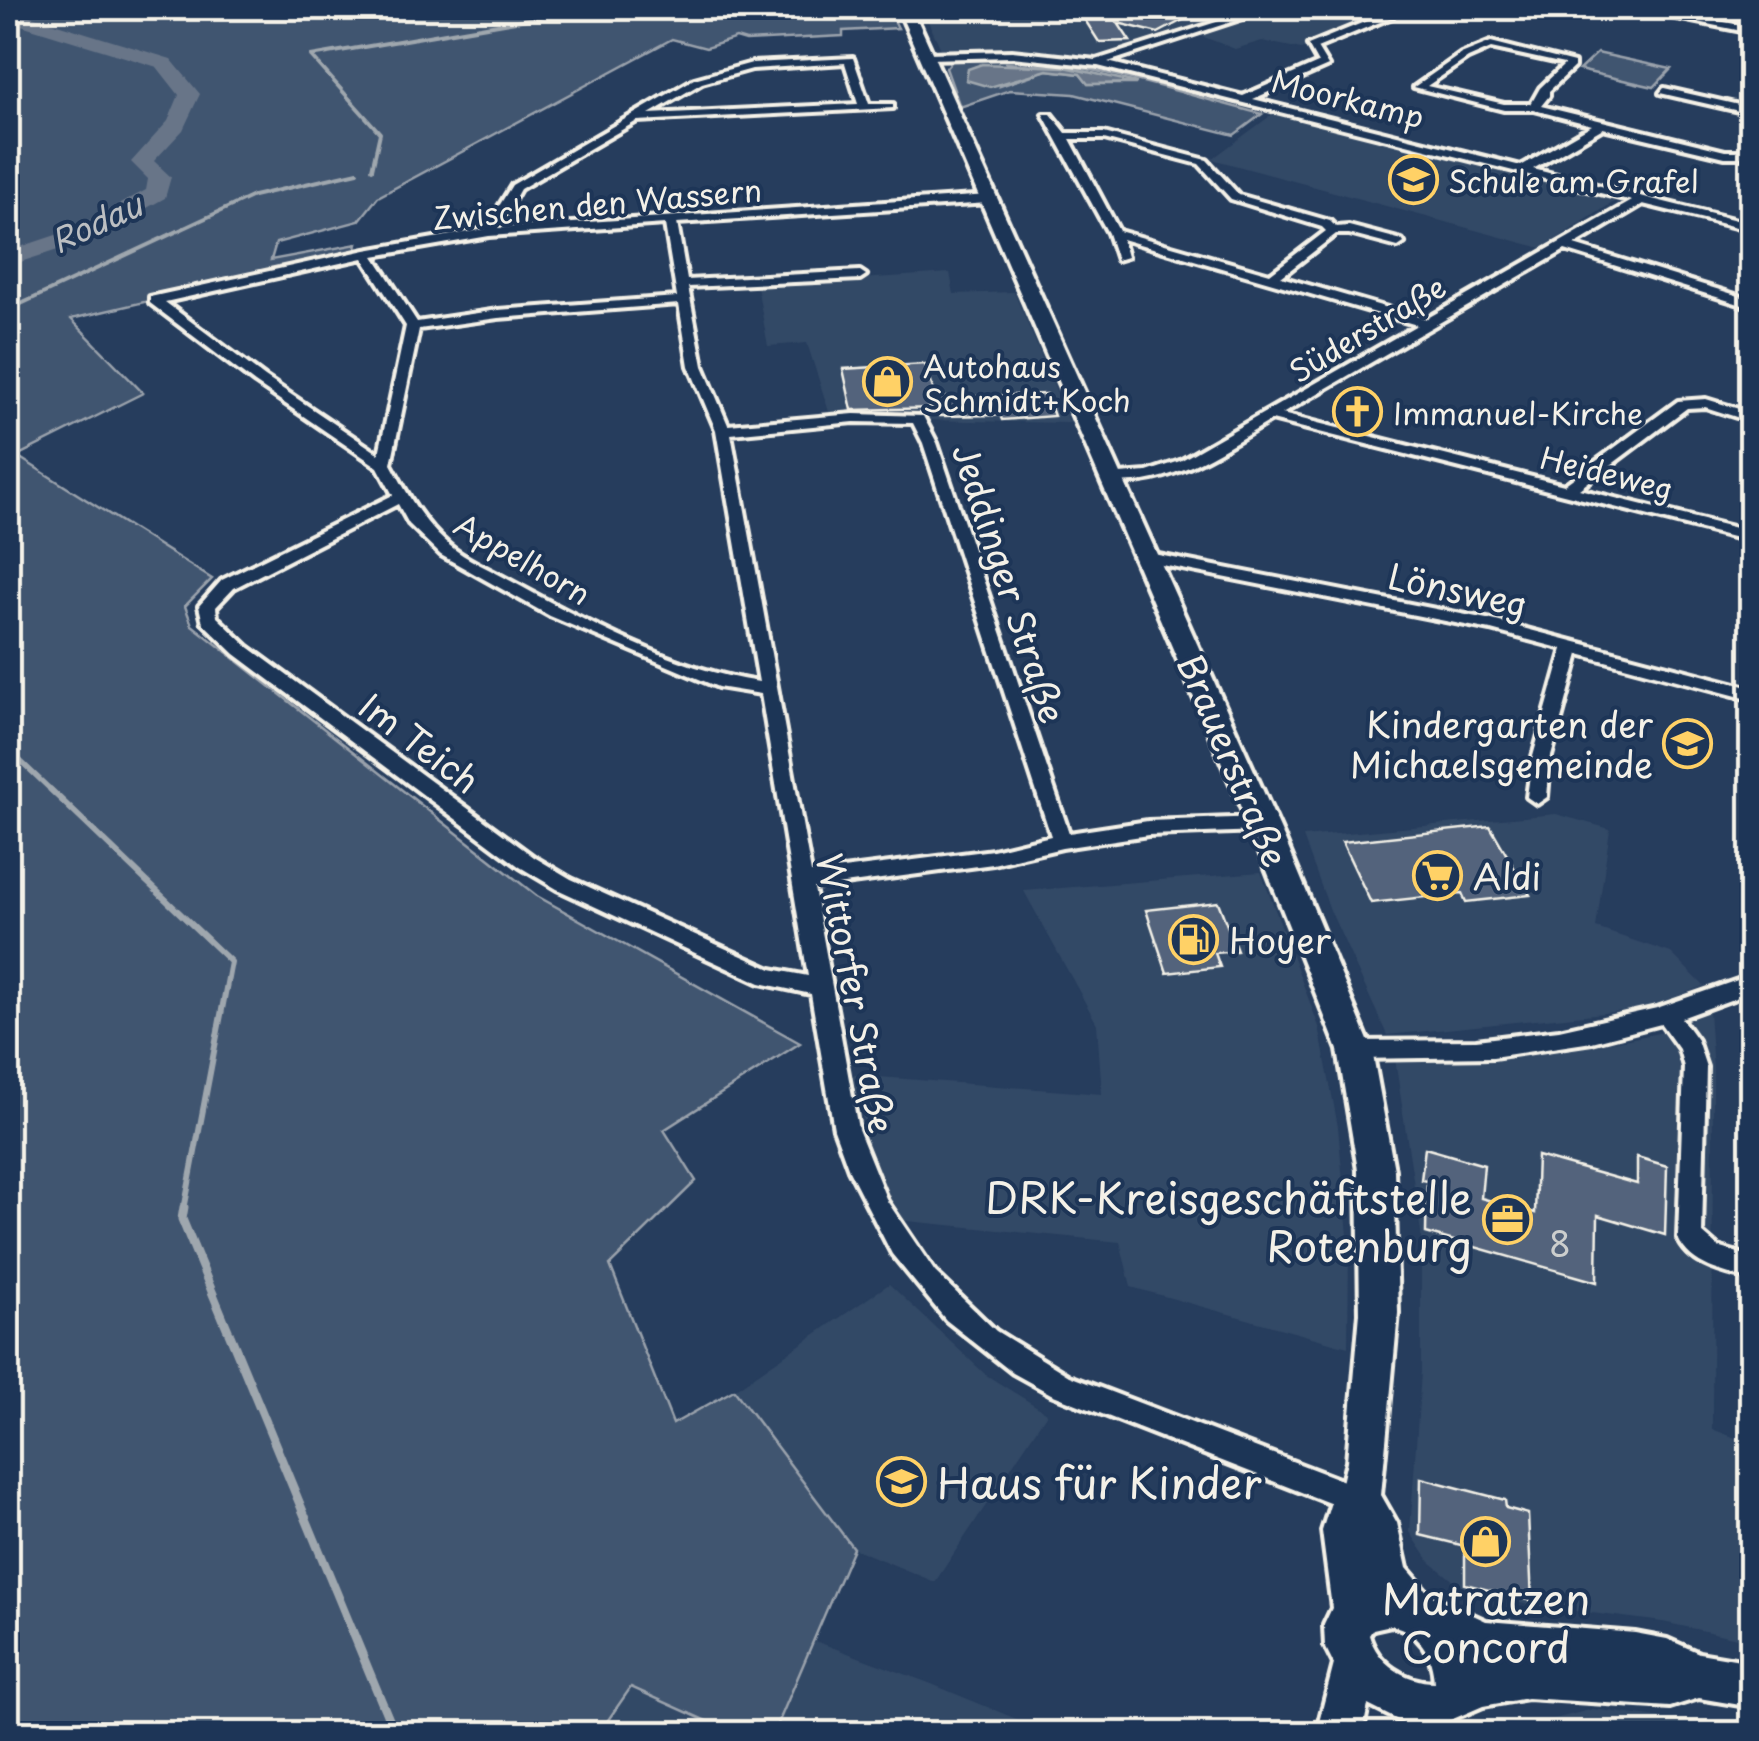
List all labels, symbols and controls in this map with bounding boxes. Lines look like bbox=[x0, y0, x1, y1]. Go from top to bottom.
street label: Moorkamp bbox=[1267, 57, 1429, 139]
school or university icon: Schule am Grafel bbox=[1387, 154, 1439, 206]
place label: Schule am Grafel bbox=[1448, 158, 1699, 203]
street label: Zwischen den Wassern bbox=[430, 166, 764, 240]
water label: Rodau bbox=[42, 179, 152, 264]
street label: Süderstraße bbox=[1280, 263, 1454, 393]
place label: Autohaus Schmidt+Koch bbox=[923, 343, 1131, 422]
shop icon: Autohaus Schmidt+Koch bbox=[862, 356, 914, 408]
church icon: Immanuel-Kirche bbox=[1332, 386, 1384, 438]
place label: Immanuel-Kirche bbox=[1393, 390, 1643, 435]
street label: Heideweg bbox=[1536, 434, 1678, 510]
street label: Jeddinger Straße bbox=[940, 436, 1080, 730]
street label: Appelhorn bbox=[447, 501, 599, 615]
street label: Lönsweg bbox=[1383, 548, 1533, 630]
street label: Brauerstraße bbox=[1165, 645, 1303, 875]
street label: Im Teich bbox=[348, 679, 492, 805]
place label: Kindergarten der Michaelsgemeinde bbox=[1350, 697, 1654, 790]
school or university icon: Kindergarten der Michaelsgemeinde bbox=[1662, 717, 1714, 769]
street label: Wittorfer Straße bbox=[804, 849, 910, 1137]
supermarket icon: Aldi bbox=[1412, 849, 1464, 901]
place label: Aldi bbox=[1473, 849, 1541, 902]
fuel station icon: Hoyer bbox=[1168, 913, 1220, 965]
place label: Hoyer bbox=[1229, 913, 1332, 966]
place label: DRK-Kreisgeschäftstelle Rotenburg bbox=[985, 1165, 1472, 1276]
office icon: DRK-Kreisgeschäftstelle Rotenburg bbox=[1481, 1194, 1533, 1246]
house number: 8 bbox=[1549, 1216, 1571, 1269]
place label: Haus für Kinder bbox=[937, 1450, 1262, 1513]
school or university icon: Haus für Kinder bbox=[876, 1455, 928, 1507]
shop icon: Matratzen Concord bbox=[1460, 1515, 1512, 1567]
place label: Matratzen Concord bbox=[1382, 1566, 1590, 1677]

